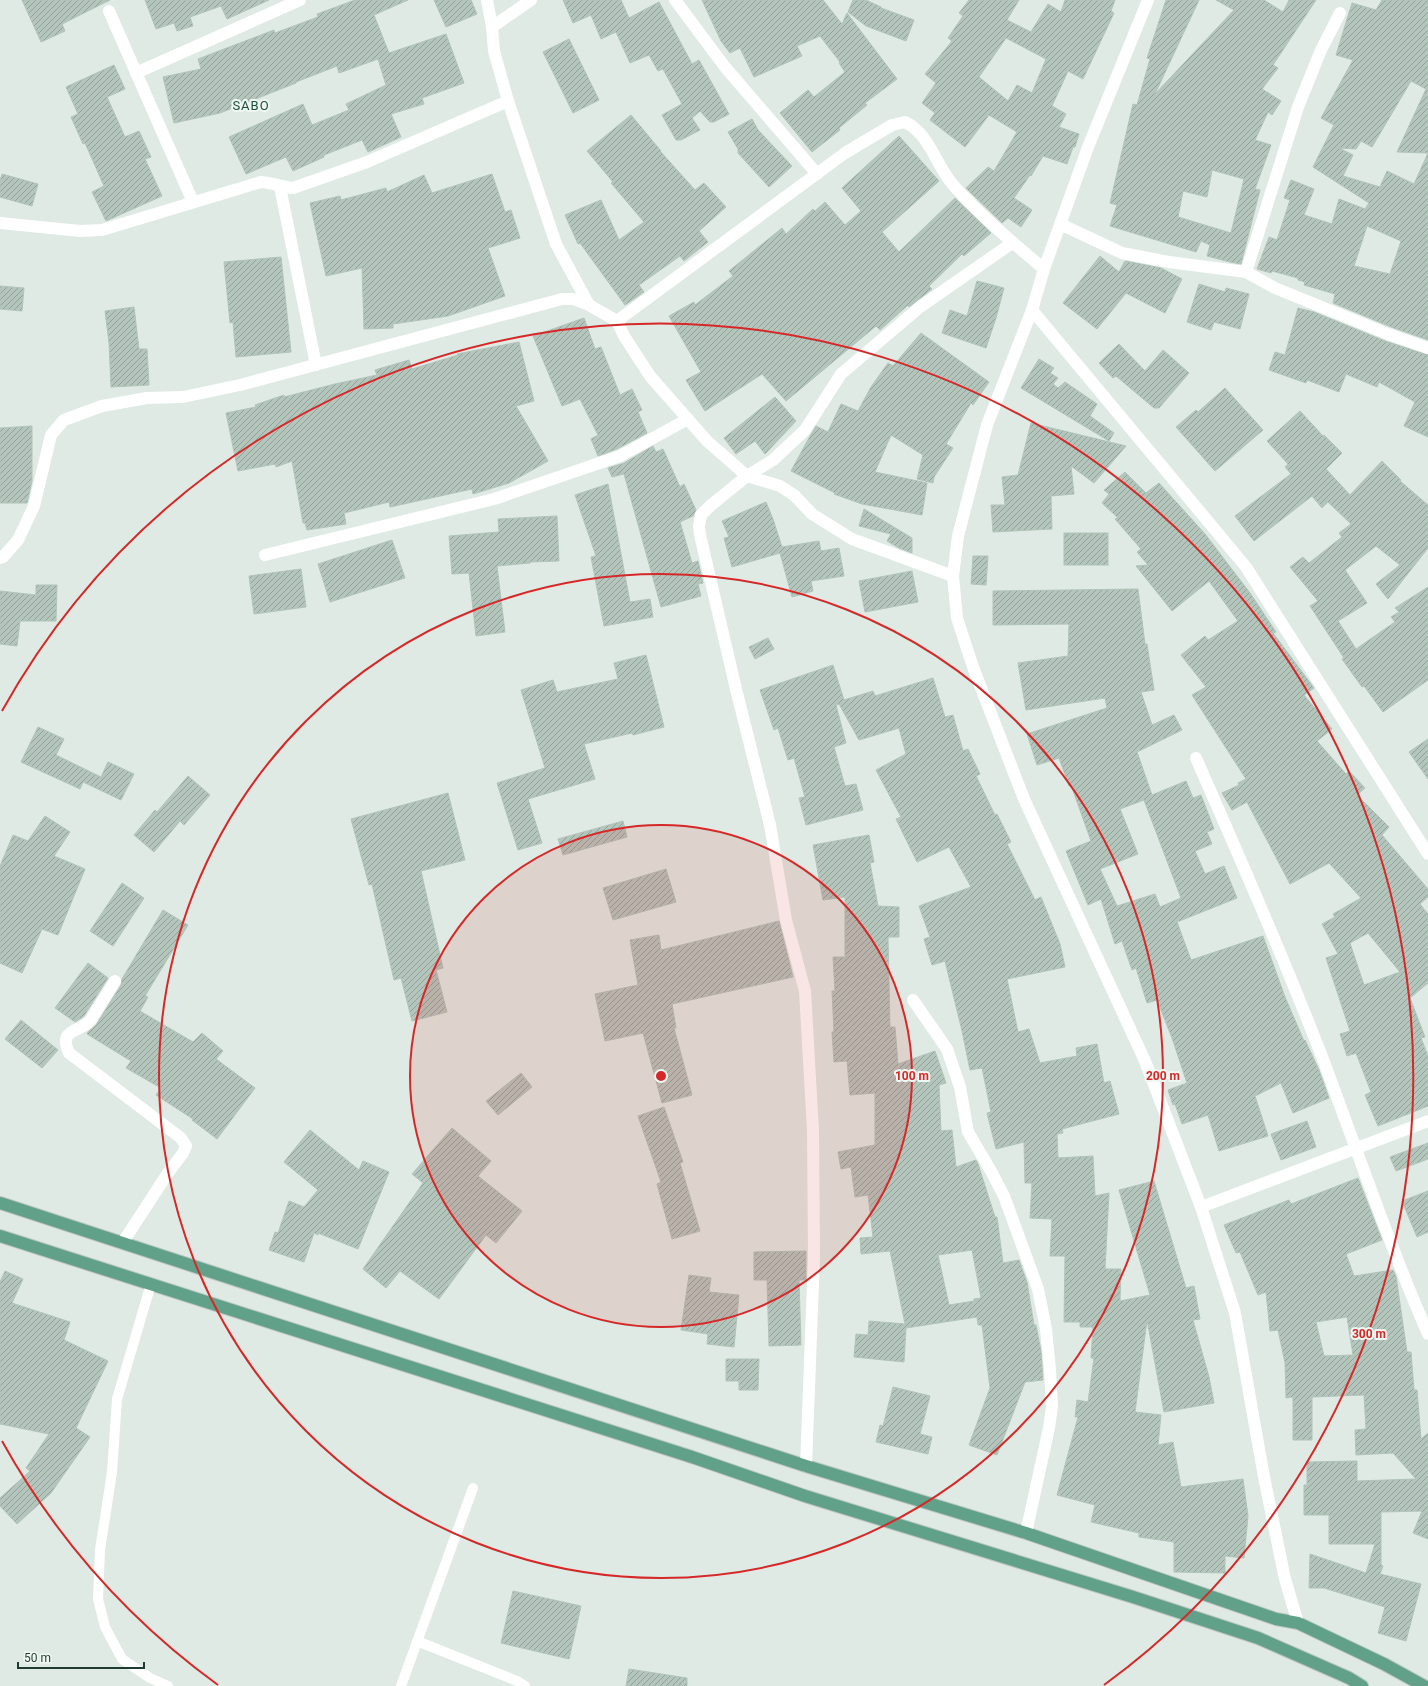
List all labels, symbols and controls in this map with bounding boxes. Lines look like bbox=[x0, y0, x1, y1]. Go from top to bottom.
district label: SABO bbox=[232, 98, 270, 113]
centre of rings bbox=[654, 1069, 668, 1083]
text: 100 m bbox=[895, 1069, 929, 1083]
text: 200 m bbox=[1146, 1069, 1180, 1083]
text: 300 m bbox=[1352, 1327, 1386, 1341]
scale bar bbox=[18, 1644, 144, 1670]
text: 50 m bbox=[24, 1651, 51, 1665]

